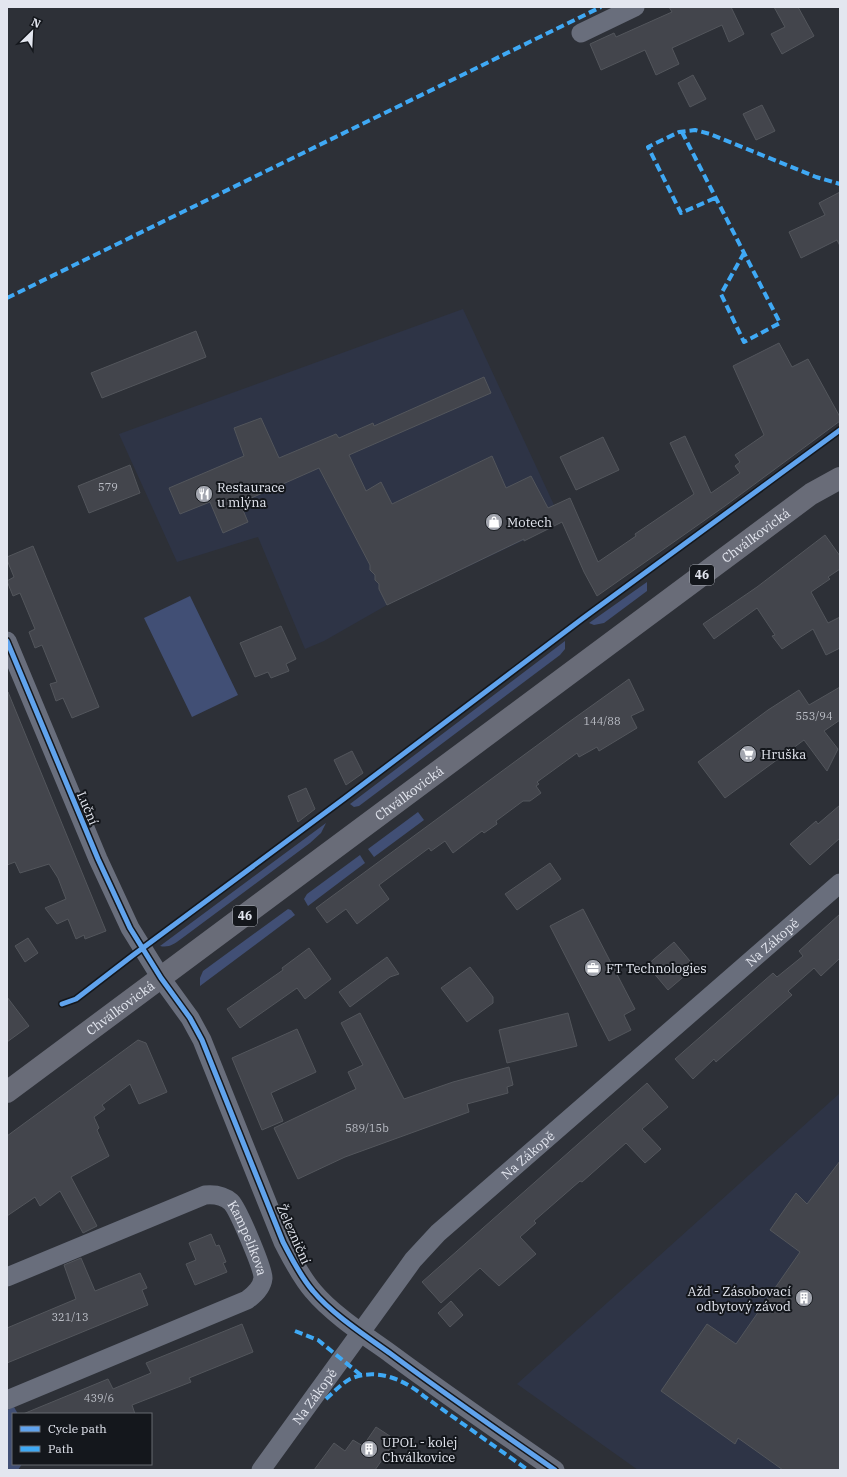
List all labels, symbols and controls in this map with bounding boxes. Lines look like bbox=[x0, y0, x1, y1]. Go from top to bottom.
north arrow bbox=[12, 12, 52, 52]
text: N bbox=[29, 15, 43, 31]
place label: Restaurace u mlýna bbox=[217, 479, 285, 511]
house number: 579 bbox=[98, 480, 118, 494]
restaurant icon: Restaurace u mlýna bbox=[194, 484, 214, 504]
street label: Chválkovická bbox=[718, 505, 794, 567]
shop icon: Motech bbox=[484, 512, 504, 532]
place label: Motech bbox=[507, 514, 552, 531]
road number: 46 bbox=[690, 565, 714, 585]
house number: 553/94 bbox=[795, 709, 833, 723]
house number: 144/88 bbox=[583, 714, 621, 728]
supermarket icon: Hruška bbox=[738, 744, 758, 764]
place label: Hruška bbox=[761, 746, 806, 763]
street label: Chválkovická bbox=[372, 762, 447, 824]
street label: Luční bbox=[73, 789, 102, 828]
road number: 46 bbox=[233, 906, 257, 926]
street label: Na Zákopě bbox=[742, 915, 803, 970]
office icon: FT Technologies bbox=[583, 958, 603, 978]
place label: FT Technologies bbox=[606, 960, 707, 977]
street label: Chválkovická bbox=[83, 977, 158, 1039]
house number: 589/15b bbox=[345, 1121, 389, 1135]
street label: Na Zákopě bbox=[498, 1127, 558, 1183]
street label: Kampelíkova bbox=[223, 1197, 270, 1278]
street label: Železniční bbox=[273, 1201, 314, 1267]
place label: Ažd - Zásobovací odbytový závod bbox=[688, 1283, 791, 1315]
building icon: Ažd - Zásobovací odbytový závod bbox=[794, 1288, 814, 1308]
house number: 321/13 bbox=[51, 1310, 89, 1324]
street label: Na Zákopě bbox=[289, 1365, 341, 1428]
house number: 439/6 bbox=[84, 1391, 114, 1405]
legend bbox=[12, 1413, 152, 1465]
text: Cycle path bbox=[48, 1421, 107, 1436]
place label: UPOL - kolej Chválkovice bbox=[382, 1434, 457, 1466]
building icon: UPOL - kolej Chválkovice bbox=[359, 1439, 379, 1459]
text: Path bbox=[48, 1441, 74, 1456]

